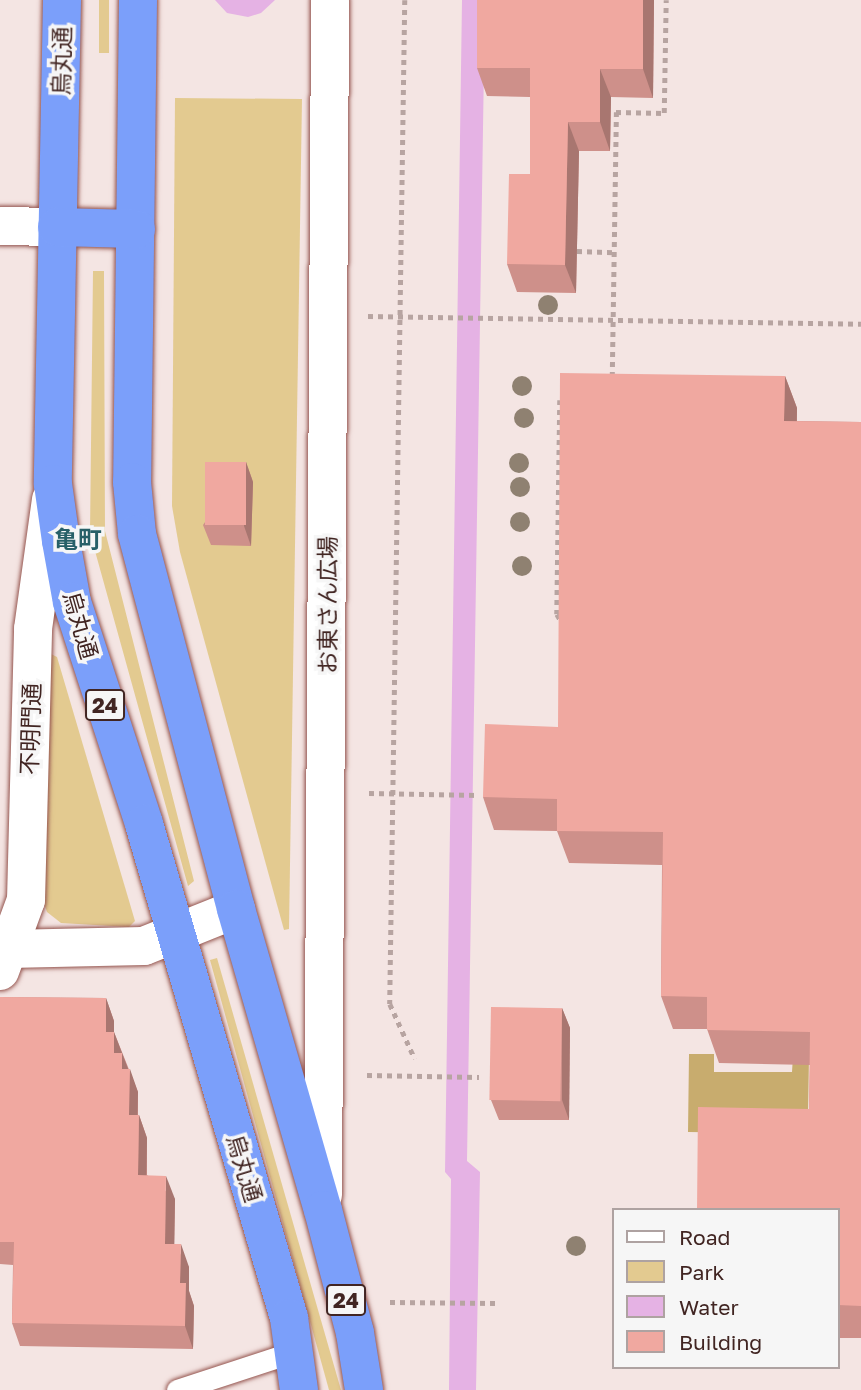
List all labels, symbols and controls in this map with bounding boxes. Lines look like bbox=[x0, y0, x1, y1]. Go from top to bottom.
street label: 烏丸通 bbox=[47, 26, 75, 96]
district label: 亀町 bbox=[54, 525, 102, 553]
street label: お東さん広場 bbox=[313, 536, 341, 674]
street label: 烏丸通 bbox=[58, 588, 104, 662]
street label: 不明門通 bbox=[15, 683, 45, 775]
road number: 24 bbox=[84, 688, 126, 722]
street label: 烏丸通 bbox=[222, 1131, 268, 1205]
legend bbox=[612, 1208, 840, 1369]
text: Road bbox=[679, 1224, 730, 1250]
text: Park bbox=[679, 1259, 724, 1285]
road number: 24 bbox=[325, 1282, 367, 1318]
text: Water bbox=[679, 1294, 739, 1320]
text: Building bbox=[679, 1329, 762, 1355]

